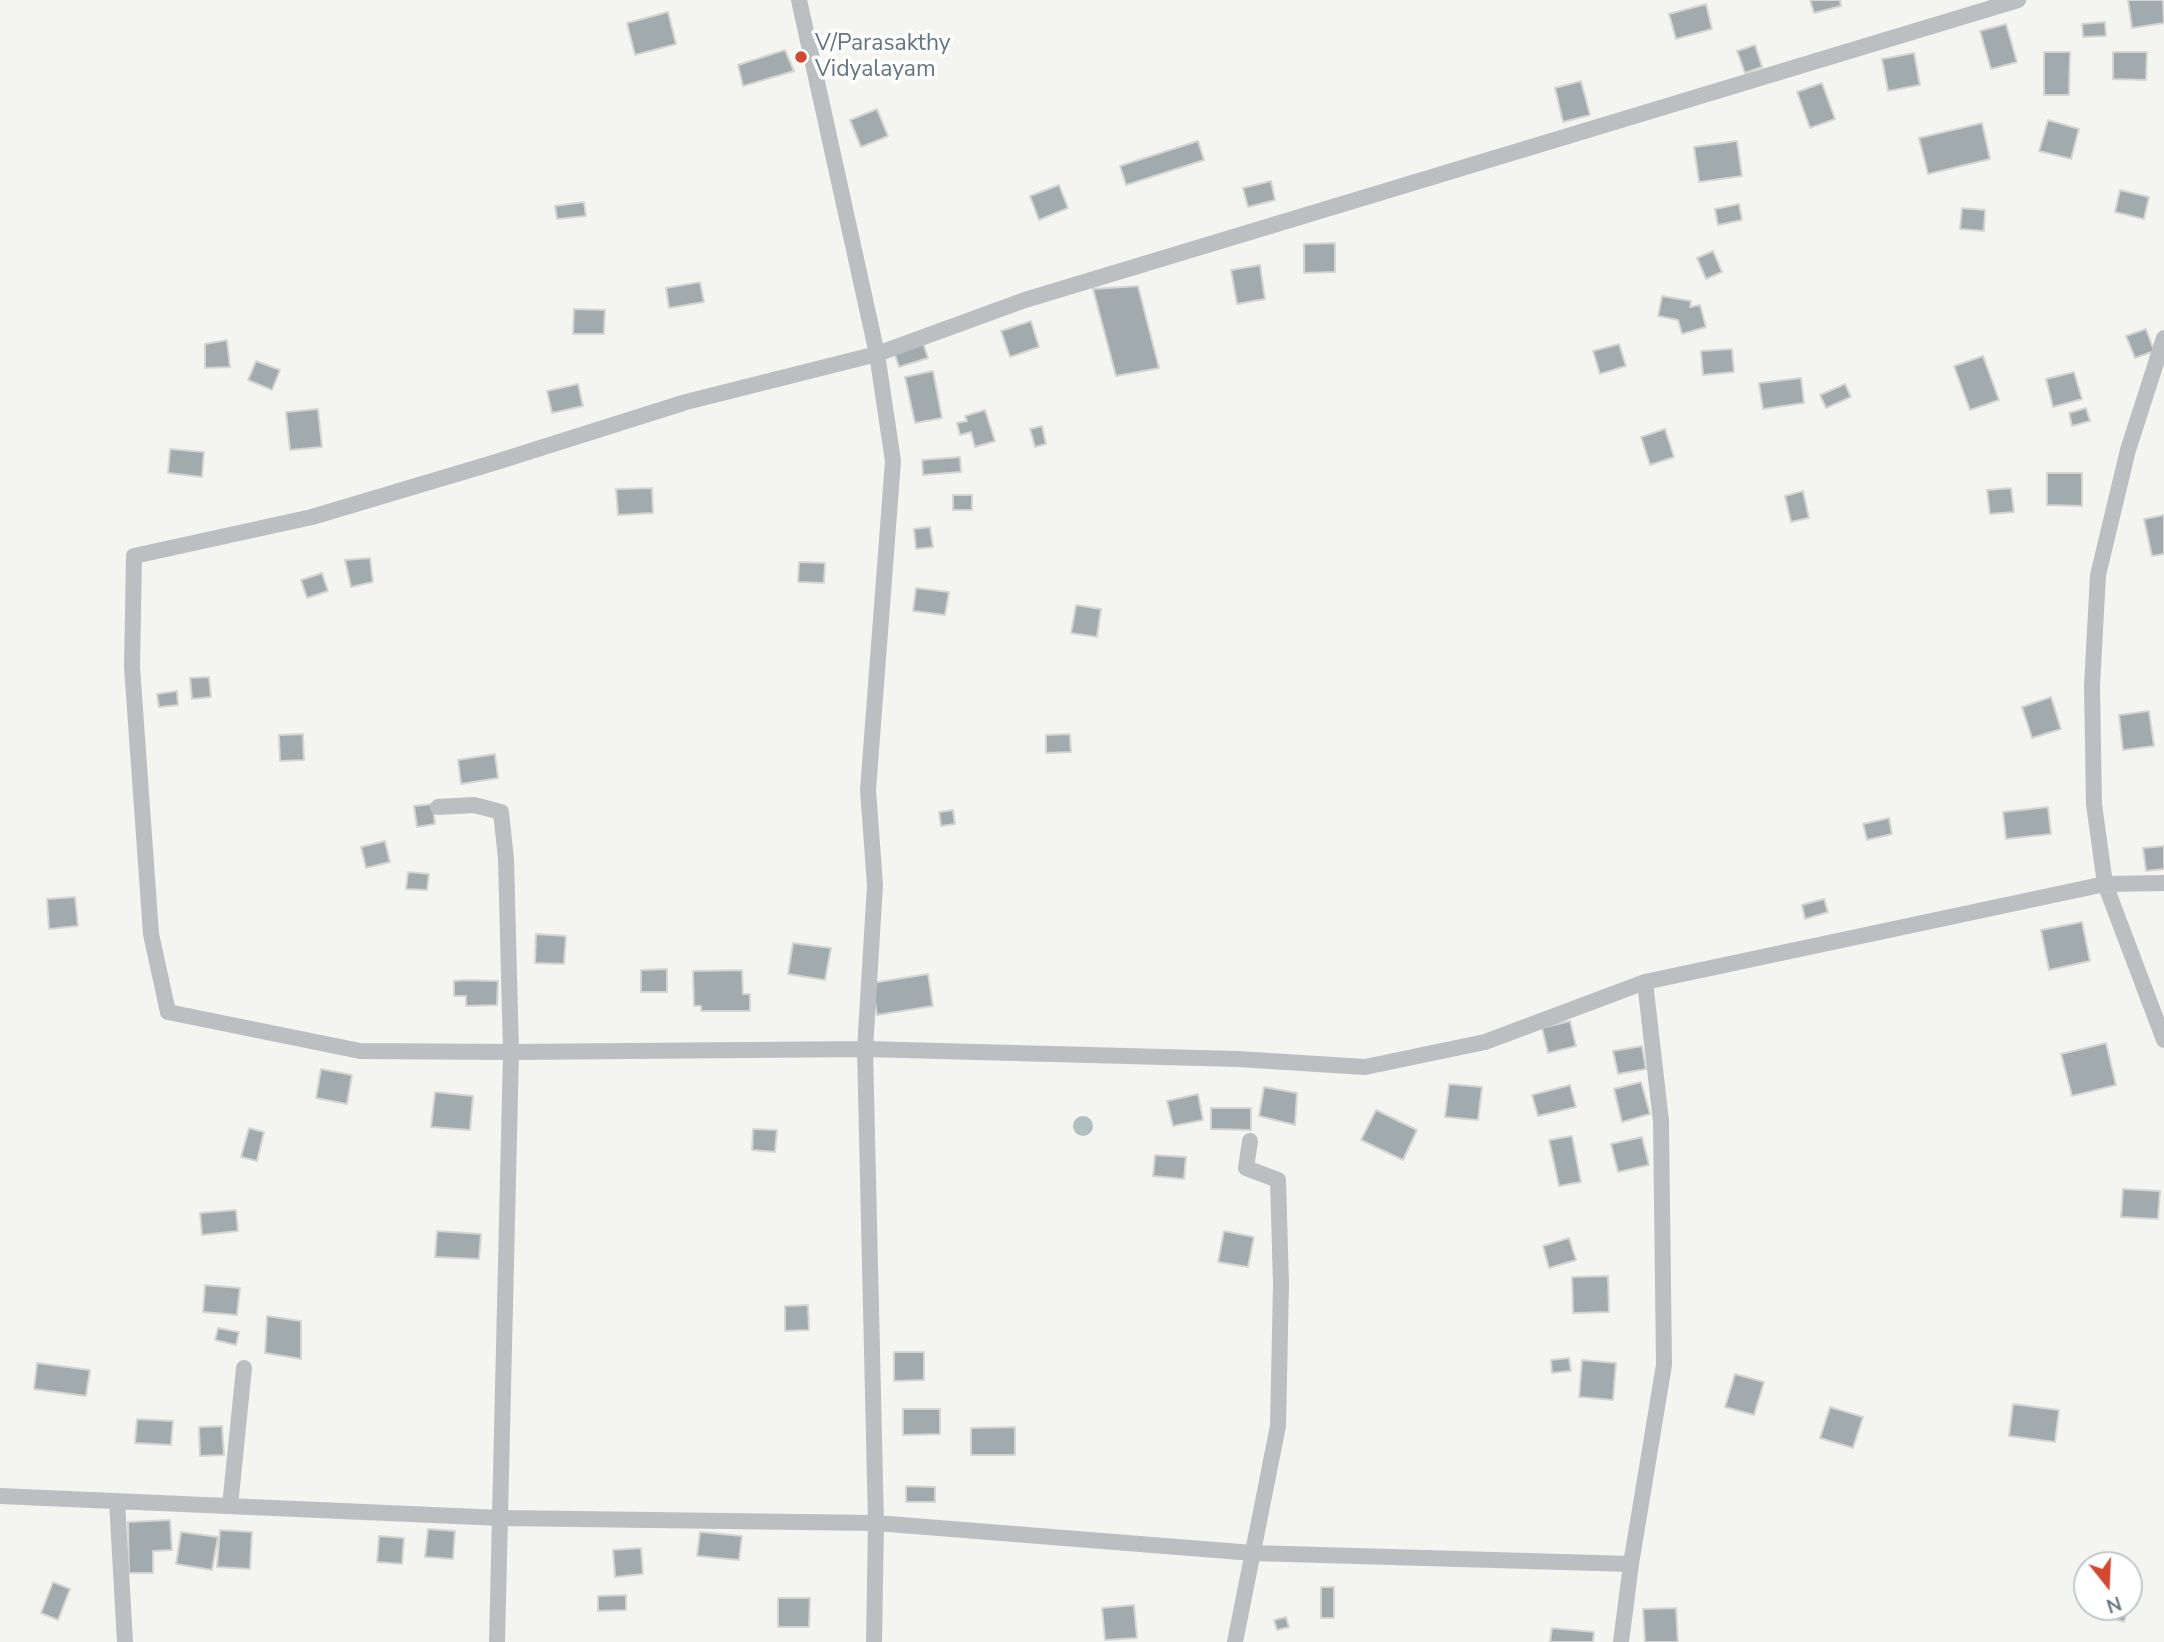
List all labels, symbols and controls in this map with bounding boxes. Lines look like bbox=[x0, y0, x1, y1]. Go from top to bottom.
place label: V/Parasakthy Vidyalayam bbox=[815, 30, 951, 84]
marker: V/Parasakthy Vidyalayam bbox=[793, 49, 809, 65]
north arrow bbox=[2073, 1551, 2143, 1621]
text: N bbox=[2103, 1590, 2125, 1619]

